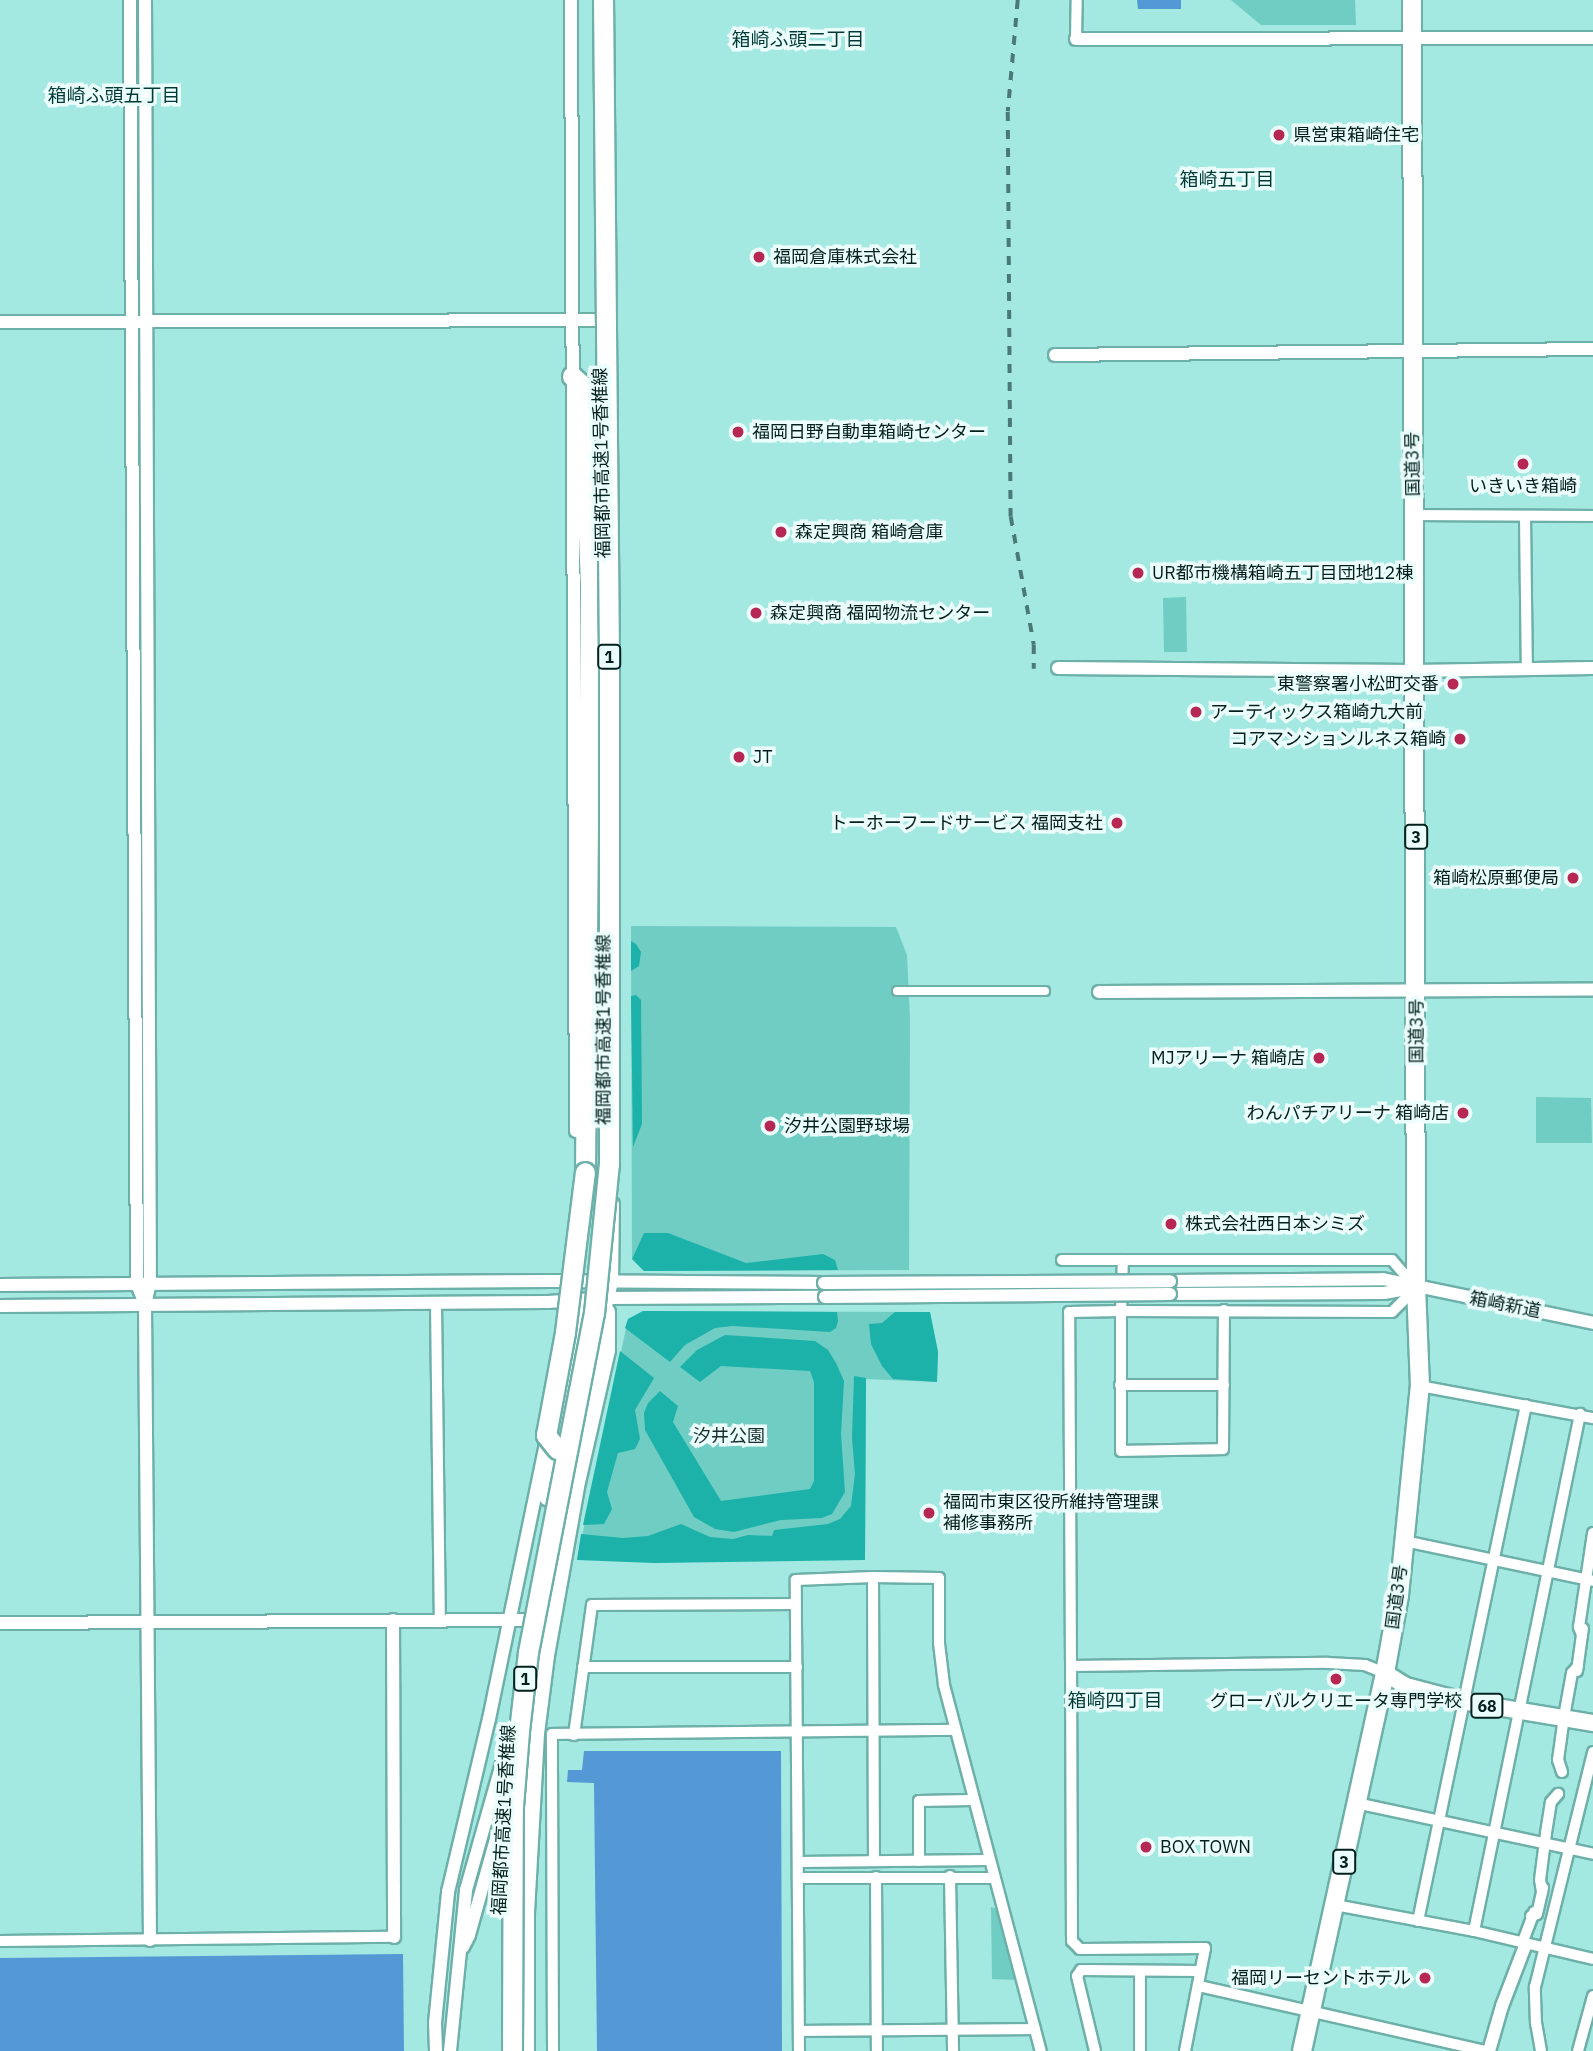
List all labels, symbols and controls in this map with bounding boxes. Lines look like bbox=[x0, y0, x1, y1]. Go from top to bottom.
district label: 箱崎ふ頭二丁目 bbox=[732, 29, 864, 51]
district label: 箱崎ふ頭五丁目 bbox=[48, 85, 180, 107]
place label: 県営東箱崎住宅 bbox=[1293, 124, 1419, 146]
marker: 県営東箱崎住宅 bbox=[1271, 127, 1287, 143]
district label: 箱崎五丁目 bbox=[1180, 169, 1274, 191]
place label: 福岡倉庫株式会社 bbox=[773, 246, 917, 268]
marker: 福岡倉庫株式会社 bbox=[751, 249, 767, 265]
street label: 福岡都市高速1号香椎線 bbox=[590, 367, 614, 559]
place label: 福岡日野自動車箱崎センター bbox=[752, 421, 986, 443]
marker: 福岡日野自動車箱崎センター bbox=[730, 424, 746, 440]
street label: 国道3号 bbox=[1402, 431, 1424, 497]
marker: いきいき箱崎 bbox=[1515, 456, 1531, 472]
place label: いきいき箱崎 bbox=[1469, 475, 1577, 497]
place label: 森定興商 箱崎倉庫 bbox=[795, 521, 943, 543]
marker: 森定興商 箱崎倉庫 bbox=[773, 524, 789, 540]
place label: UR都市機構箱崎五丁目団地12棟 bbox=[1152, 562, 1413, 584]
marker: UR都市機構箱崎五丁目団地12棟 bbox=[1130, 565, 1146, 581]
place label: 森定興商 福岡物流センター bbox=[770, 602, 990, 624]
marker: 森定興商 福岡物流センター bbox=[748, 605, 764, 621]
road number: 1 bbox=[597, 644, 621, 670]
place label: 東警察署小松町交番 bbox=[1277, 673, 1439, 695]
marker: 東警察署小松町交番 bbox=[1445, 676, 1461, 692]
place label: アーティックス箱崎九大前 bbox=[1210, 701, 1425, 723]
marker: アーティックス箱崎九大前 bbox=[1188, 704, 1204, 720]
place label: コアマンションルネス箱崎 bbox=[1230, 728, 1446, 750]
marker: コアマンションルネス箱崎 bbox=[1452, 731, 1468, 747]
place label: JT bbox=[753, 746, 772, 768]
marker: JT bbox=[731, 749, 747, 765]
place label: トーホーフードサービス 福岡支社 bbox=[829, 812, 1103, 834]
marker: トーホーフードサービス 福岡支社 bbox=[1109, 815, 1125, 831]
road number: 3 bbox=[1404, 824, 1428, 850]
place label: 箱崎松原郵便局 bbox=[1433, 867, 1559, 889]
marker: 箱崎松原郵便局 bbox=[1565, 870, 1581, 886]
street label: 福岡都市高速1号香椎線 bbox=[593, 935, 615, 1125]
street label: 国道3号 bbox=[1406, 999, 1428, 1063]
place label: MJアリーナ 箱崎店 bbox=[1151, 1047, 1305, 1069]
marker: MJアリーナ 箱崎店 bbox=[1311, 1050, 1327, 1066]
place label: わんパチアリーナ 箱崎店 bbox=[1247, 1102, 1449, 1124]
marker: わんパチアリーナ 箱崎店 bbox=[1455, 1105, 1471, 1121]
place label: 汐井公園野球場 bbox=[784, 1115, 910, 1137]
marker: 汐井公園野球場 bbox=[762, 1118, 778, 1134]
place label: 株式会社西日本シミズ bbox=[1185, 1213, 1365, 1235]
marker: 株式会社西日本シミズ bbox=[1163, 1216, 1179, 1232]
street label: 箱崎新道 bbox=[1468, 1288, 1542, 1322]
park label: 汐井公園 bbox=[693, 1425, 765, 1447]
place label: 福岡市東区役所維持管理課 補修事務所 bbox=[943, 1492, 1159, 1534]
marker: 福岡市東区役所維持管理課 補修事務所 bbox=[921, 1505, 937, 1521]
street label: 国道3号 bbox=[1382, 1563, 1412, 1631]
road number: 1 bbox=[513, 1666, 537, 1692]
marker: グローバルクリエータ専門学校 bbox=[1328, 1671, 1344, 1687]
district label: 箱崎四丁目 bbox=[1068, 1690, 1162, 1712]
place label: グローバルクリエータ専門学校 bbox=[1210, 1690, 1462, 1712]
road number: 68 bbox=[1470, 1694, 1504, 1718]
street label: 福岡都市高速1号香椎線 bbox=[488, 1724, 520, 1916]
place label: BOX TOWN bbox=[1160, 1836, 1251, 1858]
marker: BOX TOWN bbox=[1138, 1839, 1154, 1855]
road number: 3 bbox=[1332, 1850, 1356, 1874]
place label: 福岡リーセントホテル bbox=[1231, 1967, 1411, 1989]
marker: 福岡リーセントホテル bbox=[1417, 1970, 1433, 1986]

